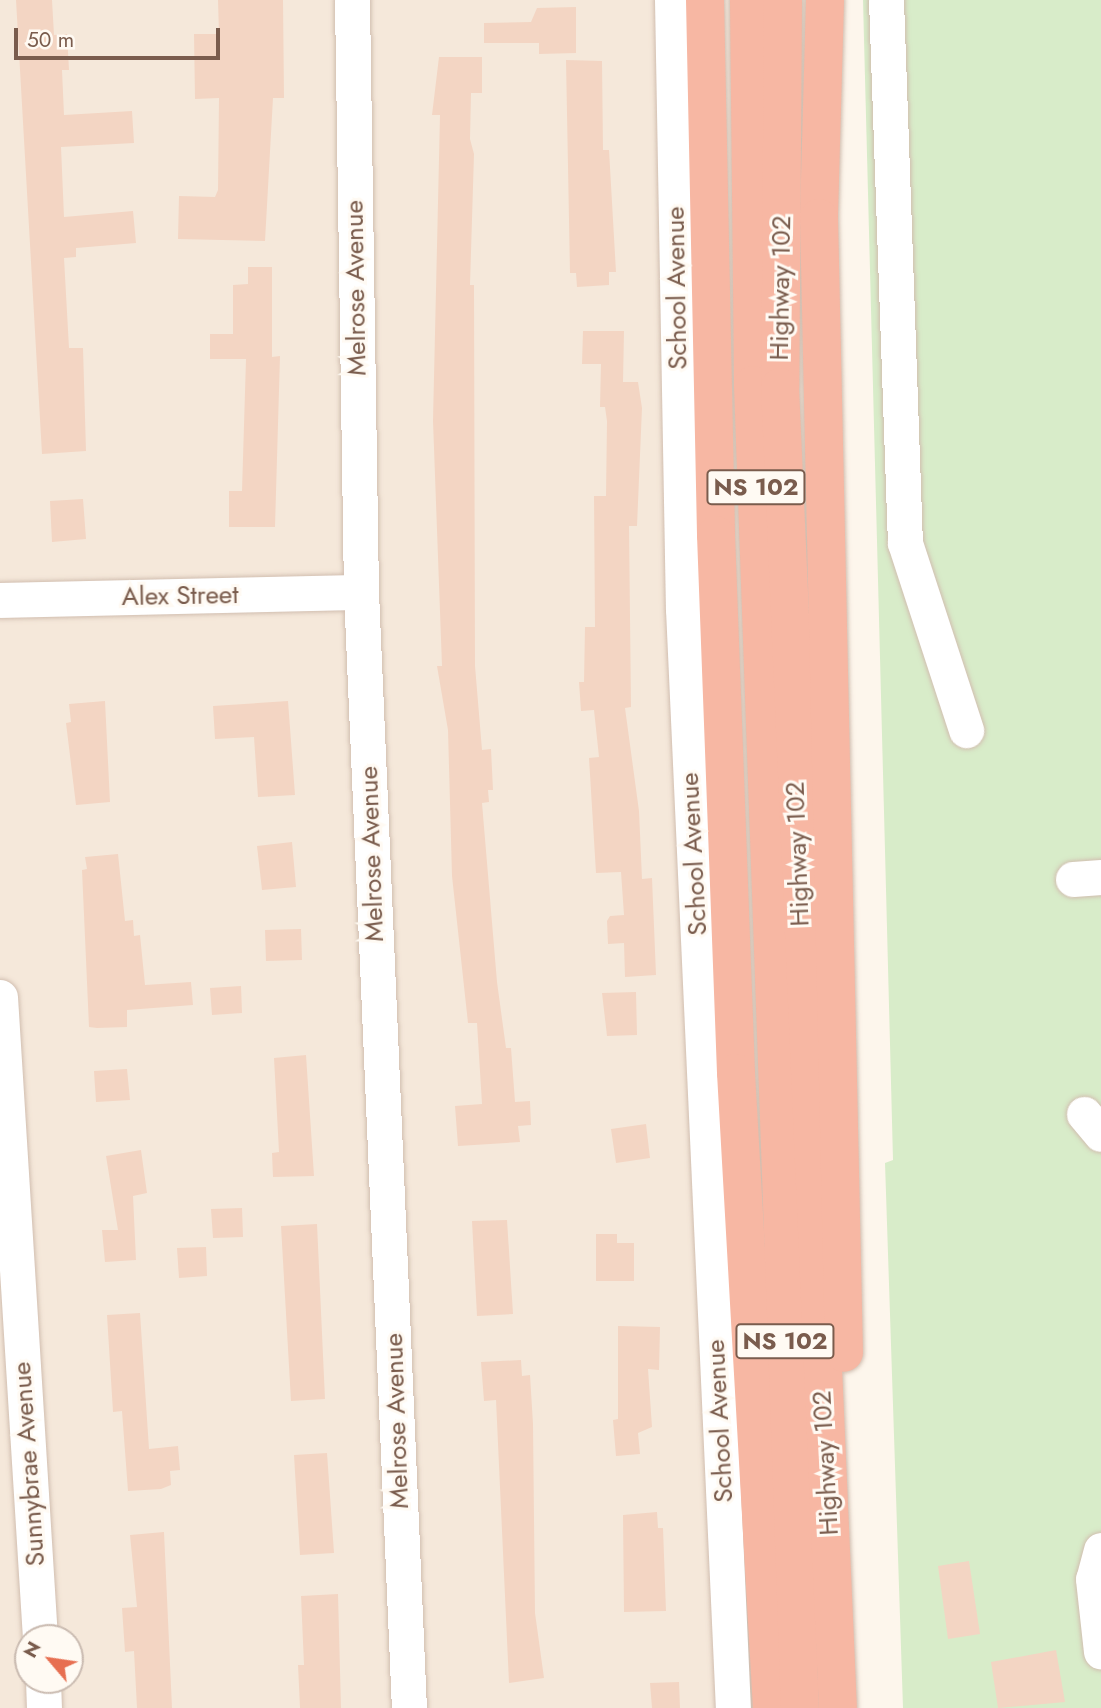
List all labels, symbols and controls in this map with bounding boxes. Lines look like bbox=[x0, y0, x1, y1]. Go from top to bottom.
scale bar bbox=[18, 14, 224, 58]
text: 50 m bbox=[27, 25, 74, 55]
street label: Melrose Avenue bbox=[339, 200, 373, 376]
street label: School Avenue bbox=[660, 206, 694, 370]
street label: Highway 102 bbox=[764, 215, 798, 361]
road number: NS 102 bbox=[705, 466, 807, 508]
street label: Alex Street bbox=[121, 579, 239, 613]
street label: Melrose Avenue bbox=[353, 766, 391, 942]
street label: School Avenue bbox=[674, 772, 714, 936]
street label: Highway 102 bbox=[780, 781, 816, 927]
road number: NS 102 bbox=[734, 1321, 836, 1362]
street label: Melrose Avenue bbox=[378, 1333, 416, 1509]
street label: School Avenue bbox=[700, 1339, 740, 1503]
street label: Sunnybrae Avenue bbox=[6, 1361, 52, 1567]
street label: Highway 102 bbox=[807, 1390, 845, 1536]
north arrow bbox=[14, 1624, 84, 1694]
text: N bbox=[16, 1636, 47, 1663]

